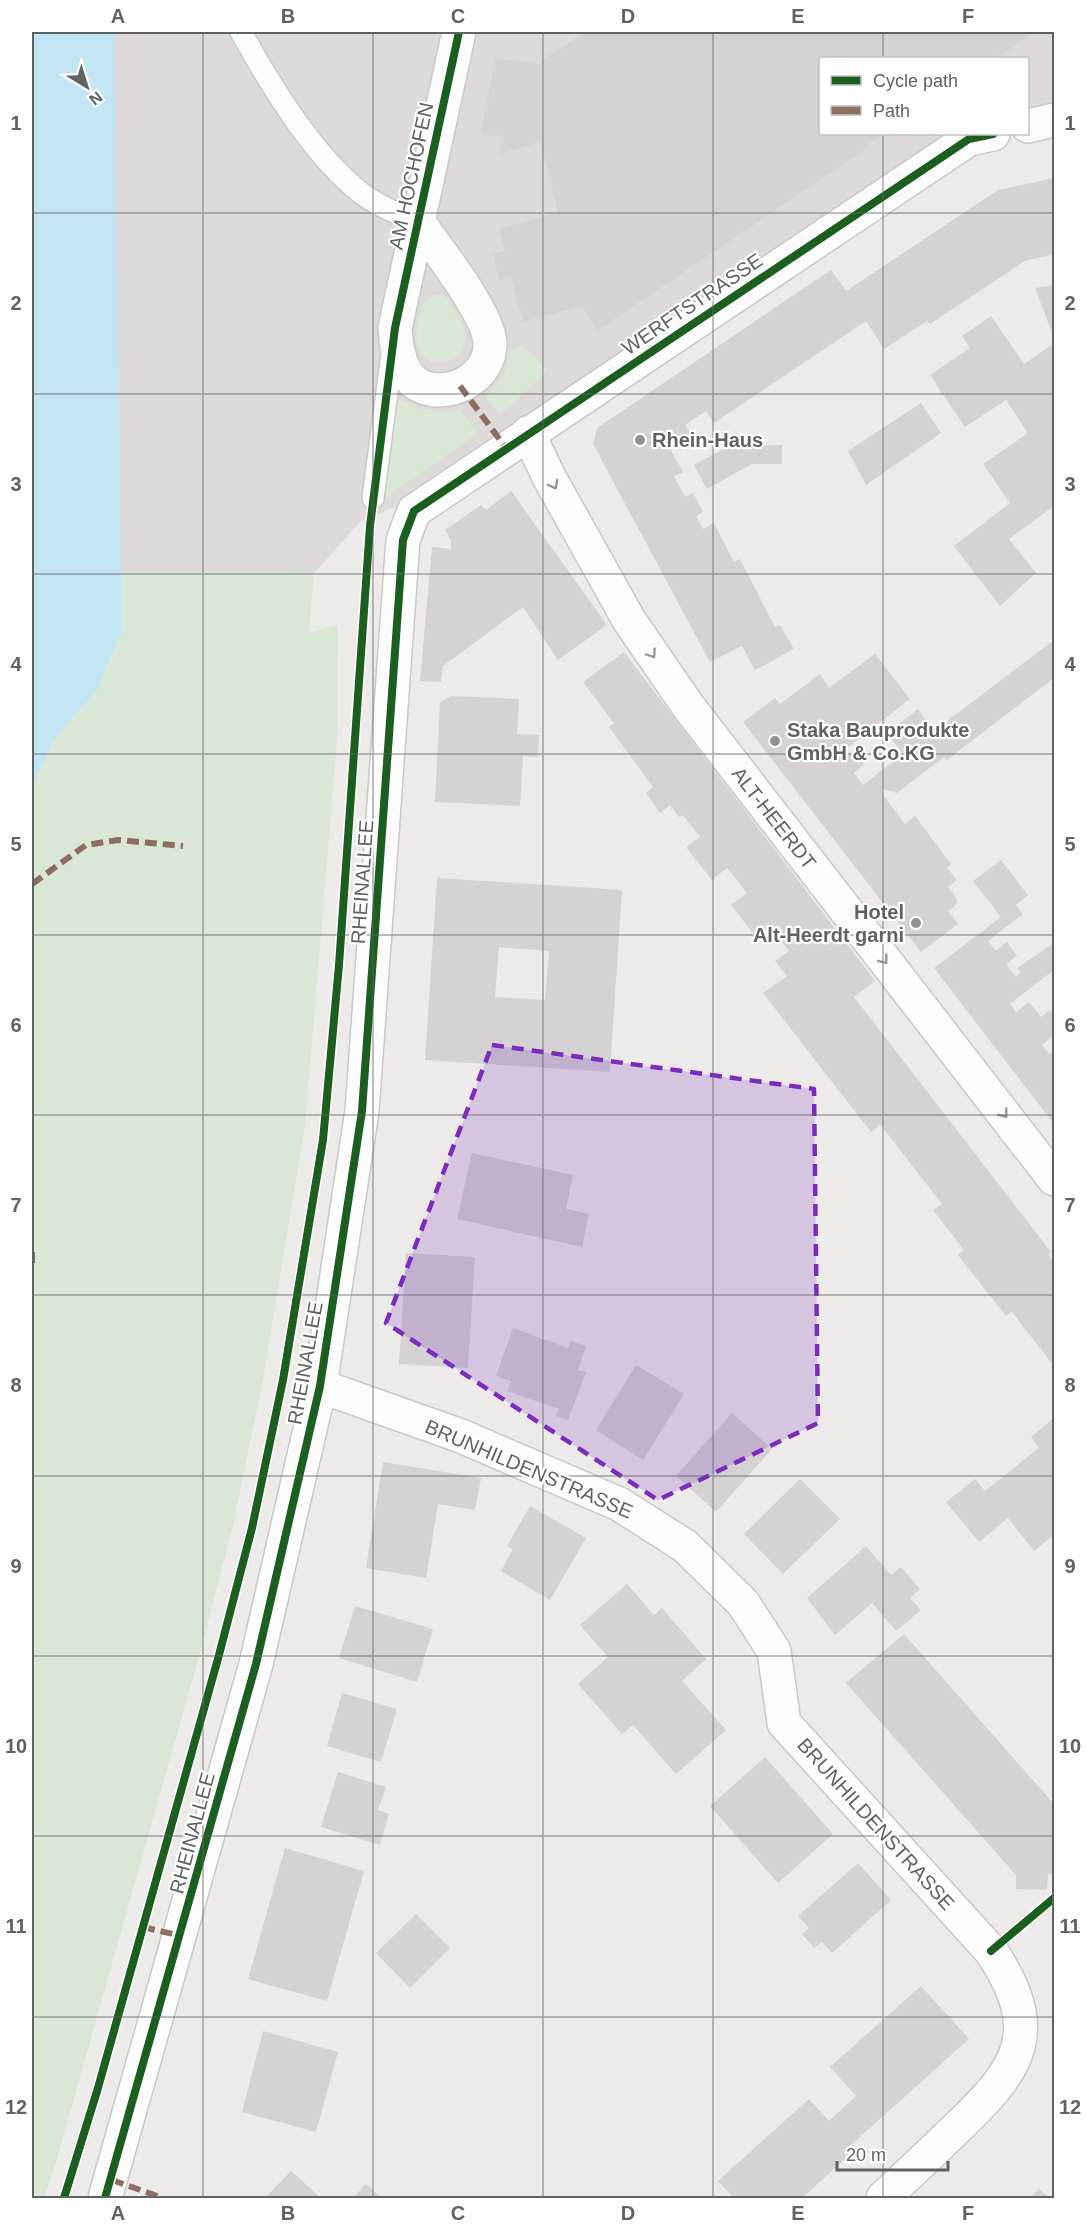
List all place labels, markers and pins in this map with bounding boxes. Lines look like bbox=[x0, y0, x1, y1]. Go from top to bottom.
place label: Rhein-Haus bbox=[652, 429, 763, 451]
marker: Rhein-Haus bbox=[633, 433, 647, 447]
place label: Staka Bauprodukte GmbH & Co.KG bbox=[787, 719, 969, 764]
marker: Staka Bauprodukte GmbH & Co.KG bbox=[768, 734, 782, 748]
place label: Hotel Alt-Heerdt garni bbox=[753, 901, 904, 946]
marker: Hotel Alt-Heerdt garni bbox=[909, 916, 923, 930]

